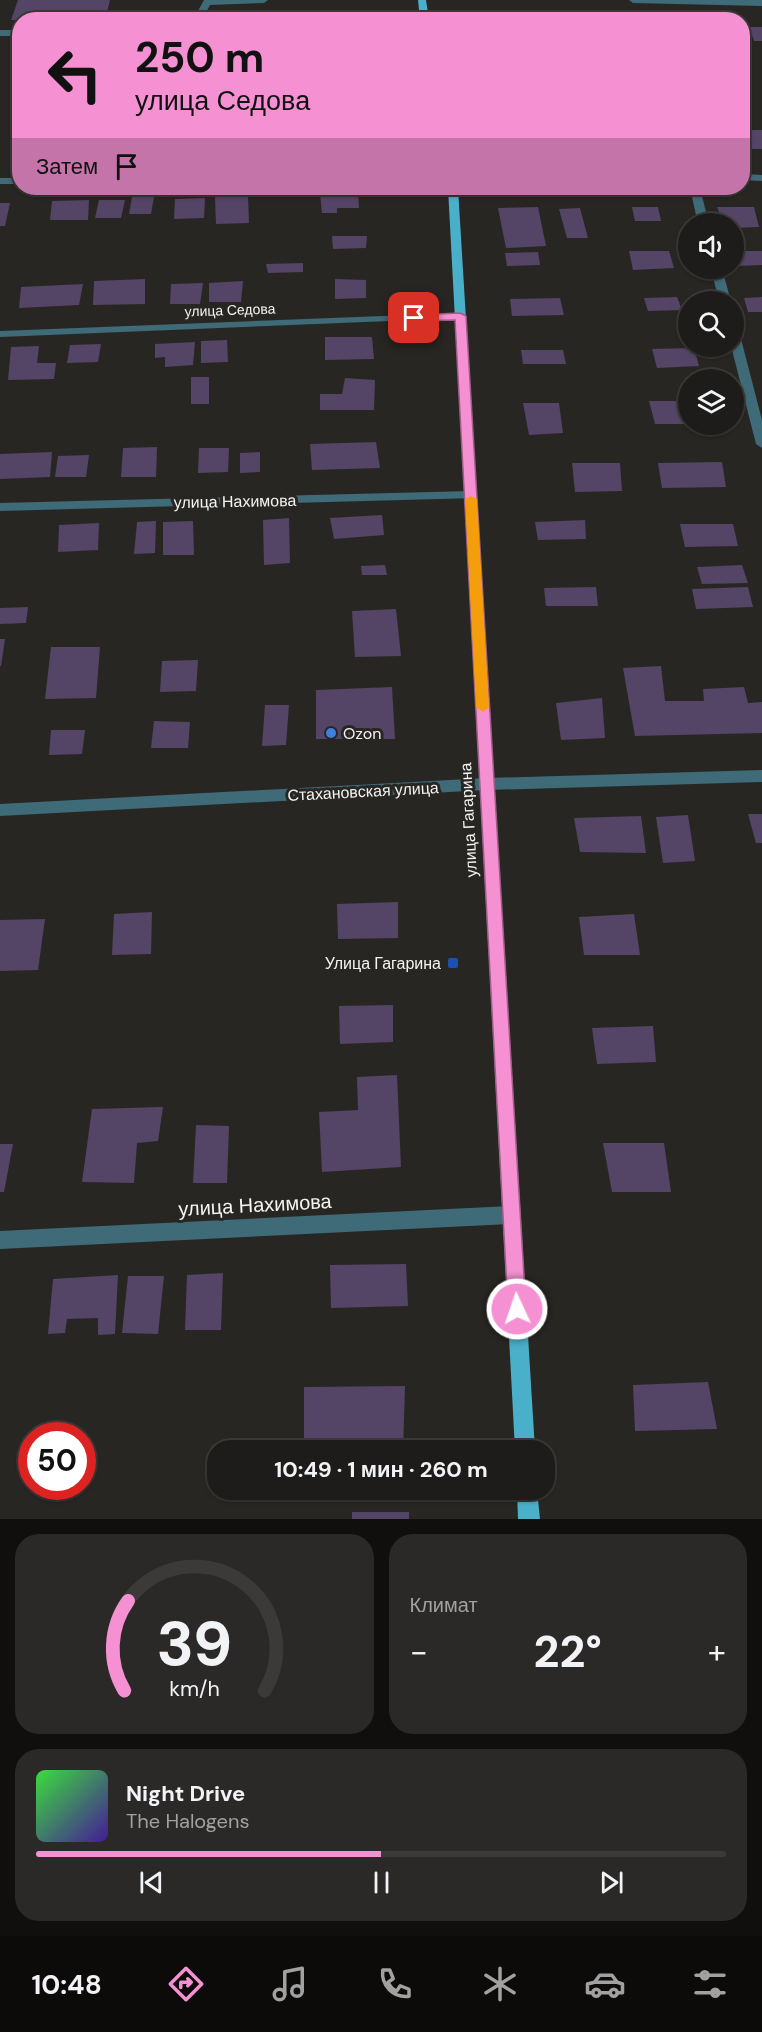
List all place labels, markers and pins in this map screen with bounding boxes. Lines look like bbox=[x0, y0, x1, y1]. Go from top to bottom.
pin bbox=[388, 292, 439, 343]
place label: Ozon bbox=[343, 723, 381, 744]
marker: Ozon bbox=[324, 726, 338, 740]
place label: Улица Гагарина bbox=[325, 953, 441, 974]
marker: Улица Гагарина bbox=[446, 956, 460, 970]

